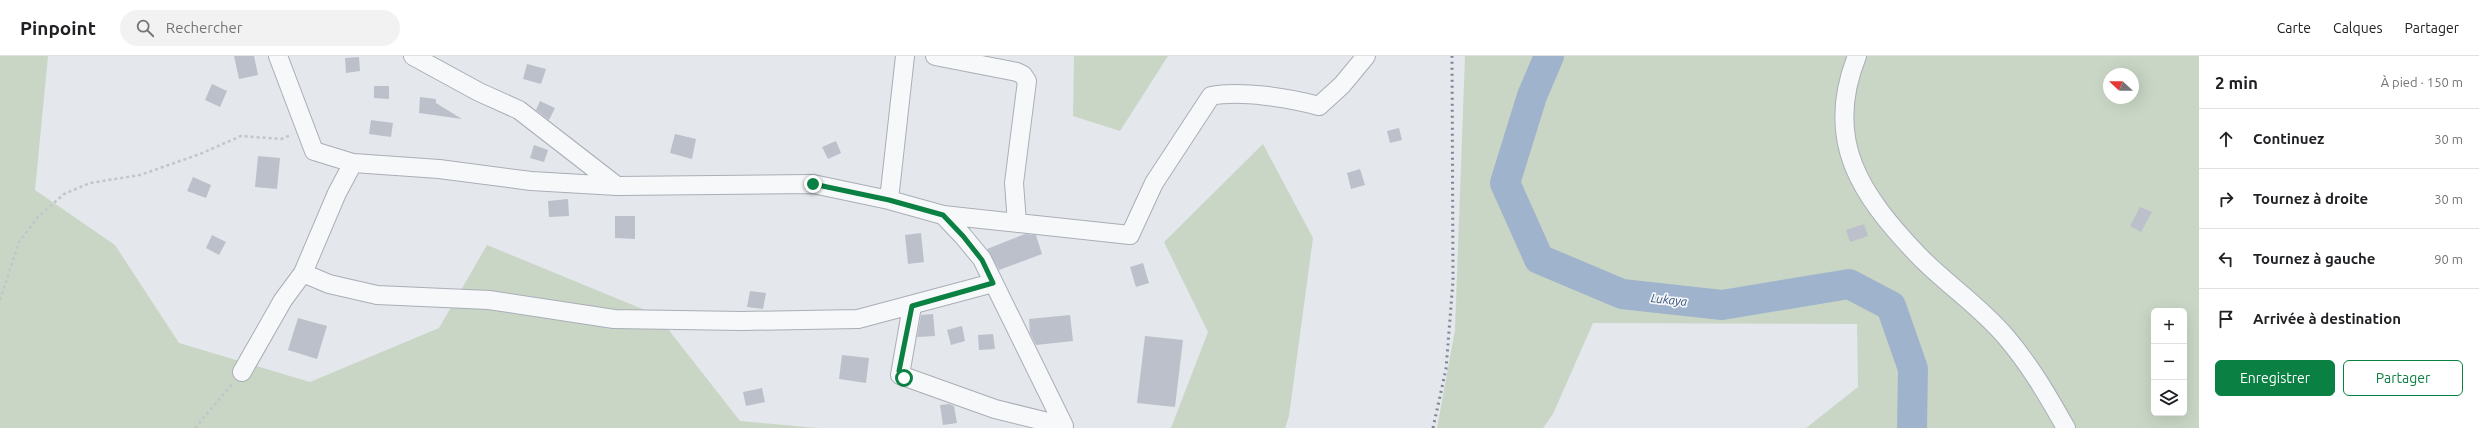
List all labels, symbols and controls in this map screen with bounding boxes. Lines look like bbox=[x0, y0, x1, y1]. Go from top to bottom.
search box bbox=[120, 10, 400, 46]
text: Pinpoint bbox=[20, 17, 96, 39]
icon: search bbox=[134, 17, 156, 39]
text: Rechercher bbox=[166, 19, 242, 36]
text: Carte bbox=[2277, 20, 2311, 36]
text: Calques bbox=[2333, 20, 2382, 36]
text: Partager bbox=[2404, 20, 2459, 36]
north arrow bbox=[2103, 68, 2139, 104]
text: 2 min bbox=[2215, 73, 2258, 92]
text: À pied · 150 m bbox=[2381, 75, 2463, 89]
icon: ahead bbox=[2215, 128, 2237, 150]
text: Continuez bbox=[2253, 130, 2324, 147]
text: 30 m bbox=[2434, 132, 2463, 146]
route end bbox=[804, 175, 822, 193]
icon: right bbox=[2215, 188, 2237, 210]
text: Tournez à droite bbox=[2253, 190, 2368, 207]
text: 30 m bbox=[2434, 192, 2463, 206]
icon: left bbox=[2215, 248, 2237, 270]
text: Tournez à gauche bbox=[2253, 250, 2376, 267]
text: 90 m bbox=[2434, 252, 2463, 266]
water label: Lukaya bbox=[1650, 291, 1688, 308]
map controls bbox=[2151, 308, 2187, 416]
button: + bbox=[2151, 308, 2187, 344]
icon: arrive bbox=[2215, 308, 2237, 330]
text: Arrivée à destination bbox=[2253, 310, 2401, 327]
button: − bbox=[2151, 344, 2187, 380]
button: Enregistrer bbox=[2215, 360, 2335, 396]
button: Partager bbox=[2343, 360, 2463, 396]
route start bbox=[895, 369, 913, 387]
button: layers bbox=[2151, 380, 2187, 416]

